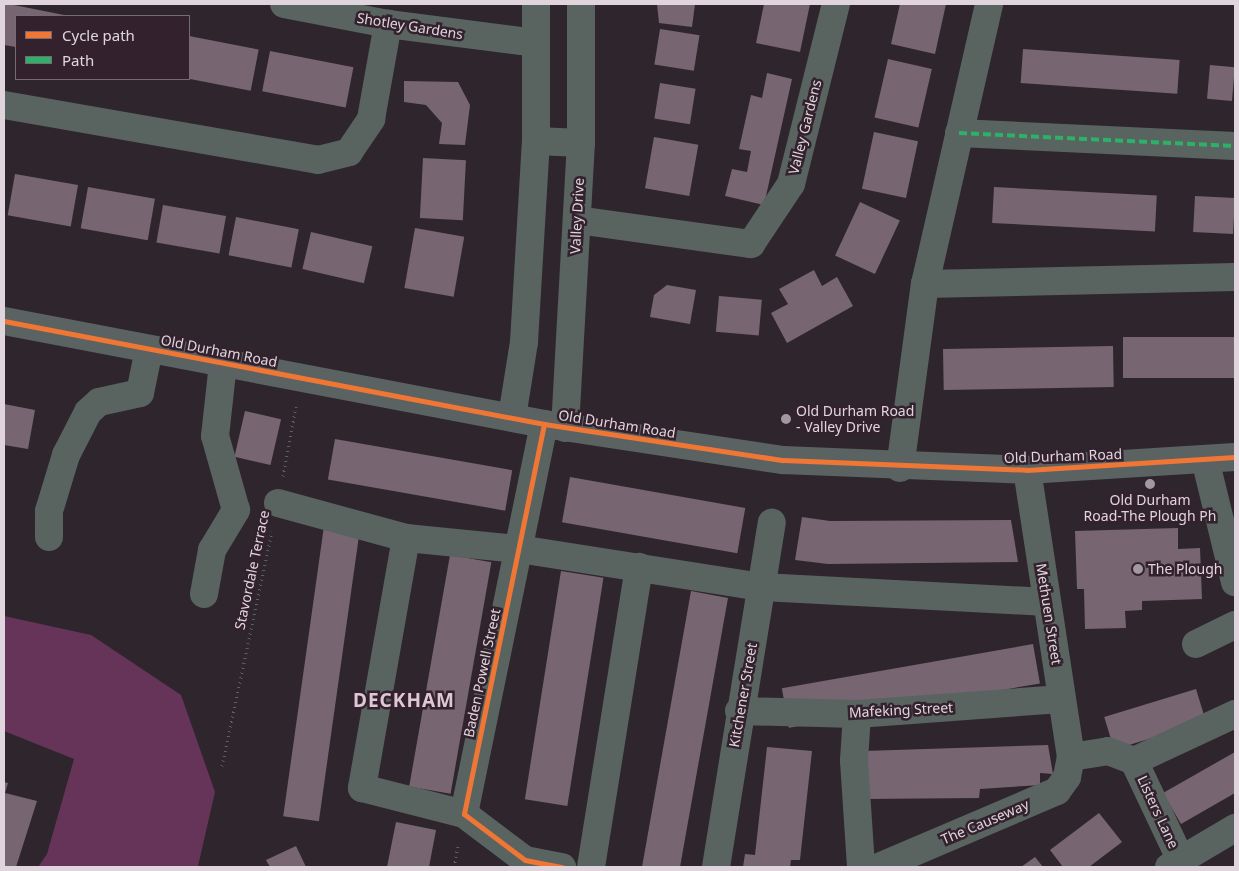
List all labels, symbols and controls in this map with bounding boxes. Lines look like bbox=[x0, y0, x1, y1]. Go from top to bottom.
street label: Shotley Gardens bbox=[356, 9, 464, 43]
legend bbox=[15, 15, 190, 80]
text: Cycle path bbox=[62, 25, 135, 45]
text: Path bbox=[62, 50, 94, 70]
street label: Valley Gardens bbox=[785, 78, 825, 176]
street label: Valley Drive bbox=[567, 178, 587, 254]
street label: Old Durham Road bbox=[159, 331, 279, 371]
place label: Old Durham Road - Valley Drive bbox=[796, 403, 914, 436]
street label: Old Durham Road bbox=[557, 406, 677, 442]
marker: Old Durham Road - Valley Drive bbox=[780, 413, 792, 425]
street label: Old Durham Road bbox=[1004, 446, 1122, 466]
marker: Old Durham Road-The Plough Ph bbox=[1144, 478, 1156, 490]
place label: Old Durham Road-The Plough Ph bbox=[1084, 492, 1216, 524]
street label: Stavordale Terrace bbox=[231, 509, 273, 631]
place label: The Plough bbox=[1148, 561, 1222, 577]
street label: Methuen Street bbox=[1033, 562, 1065, 666]
marker: The Plough bbox=[1132, 563, 1144, 575]
street label: Baden Powell Street bbox=[460, 607, 504, 739]
street label: Kitchener Street bbox=[726, 642, 760, 748]
district label: DECKHAM bbox=[352, 690, 456, 712]
street label: Mafeking Street bbox=[848, 699, 954, 721]
street label: Listers Lane bbox=[1134, 773, 1182, 851]
street label: The Causeway bbox=[939, 796, 1031, 848]

